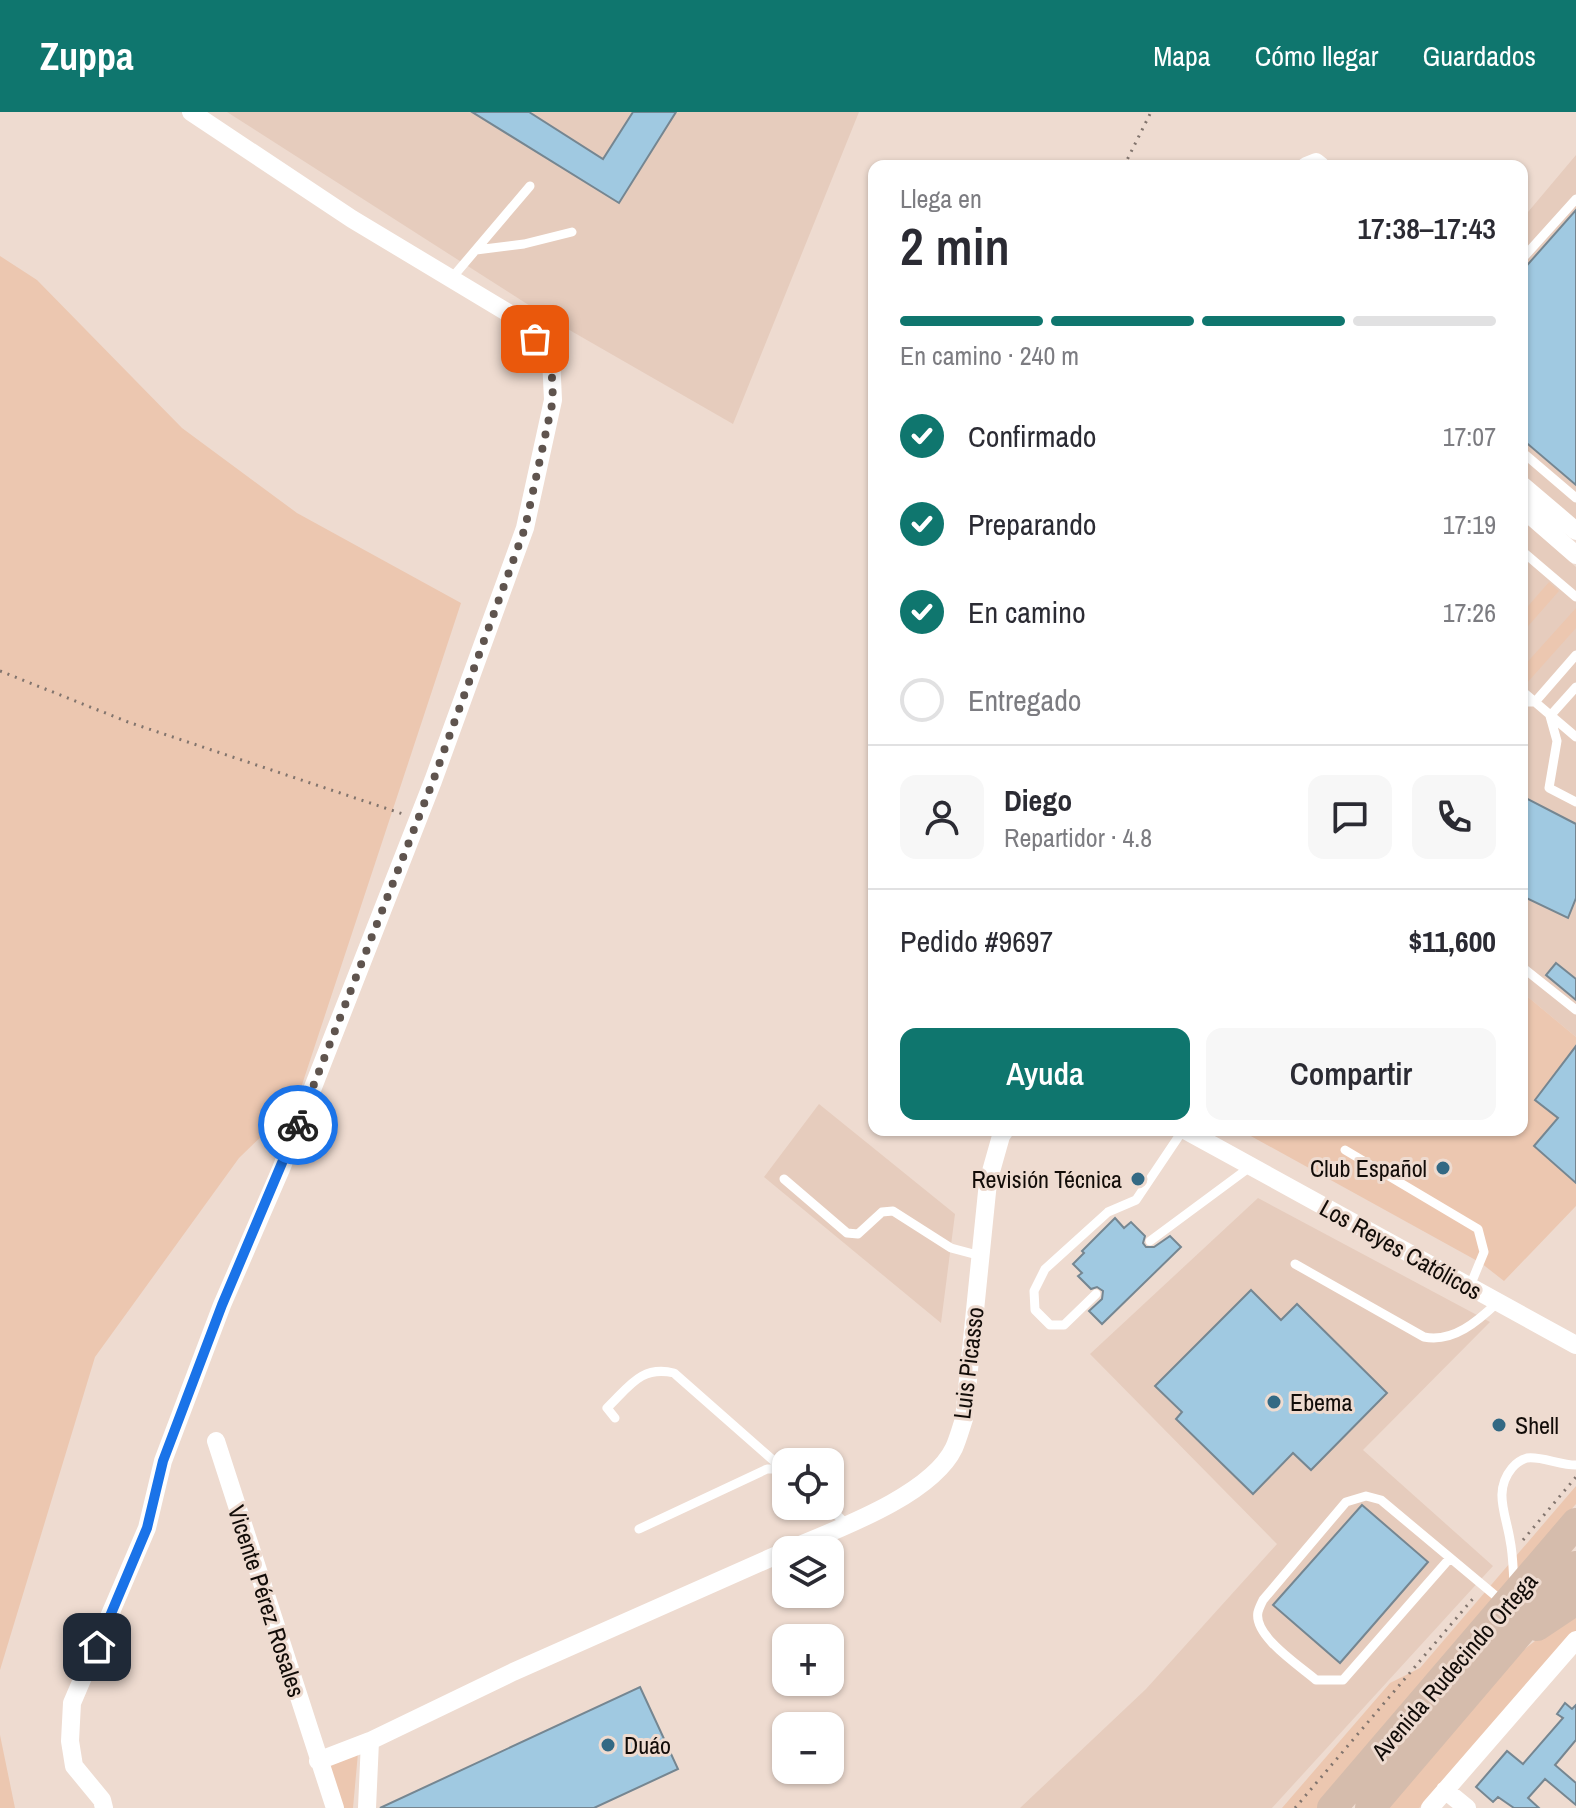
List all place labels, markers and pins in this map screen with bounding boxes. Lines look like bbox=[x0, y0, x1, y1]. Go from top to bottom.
pin bbox=[501, 305, 569, 373]
place label: Club Español bbox=[1310, 1152, 1427, 1184]
marker: Club Español bbox=[1434, 1159, 1452, 1177]
place label: Revisión Técnica bbox=[971, 1163, 1122, 1195]
marker: Revisión Técnica bbox=[1129, 1170, 1147, 1188]
place label: Ebema bbox=[1290, 1386, 1352, 1418]
marker: Ebema bbox=[1265, 1393, 1283, 1411]
place label: Shell bbox=[1515, 1409, 1559, 1441]
marker: Shell bbox=[1490, 1416, 1508, 1434]
pin bbox=[63, 1613, 131, 1681]
place label: Duáo bbox=[624, 1729, 671, 1761]
marker: Duáo bbox=[599, 1736, 617, 1754]

